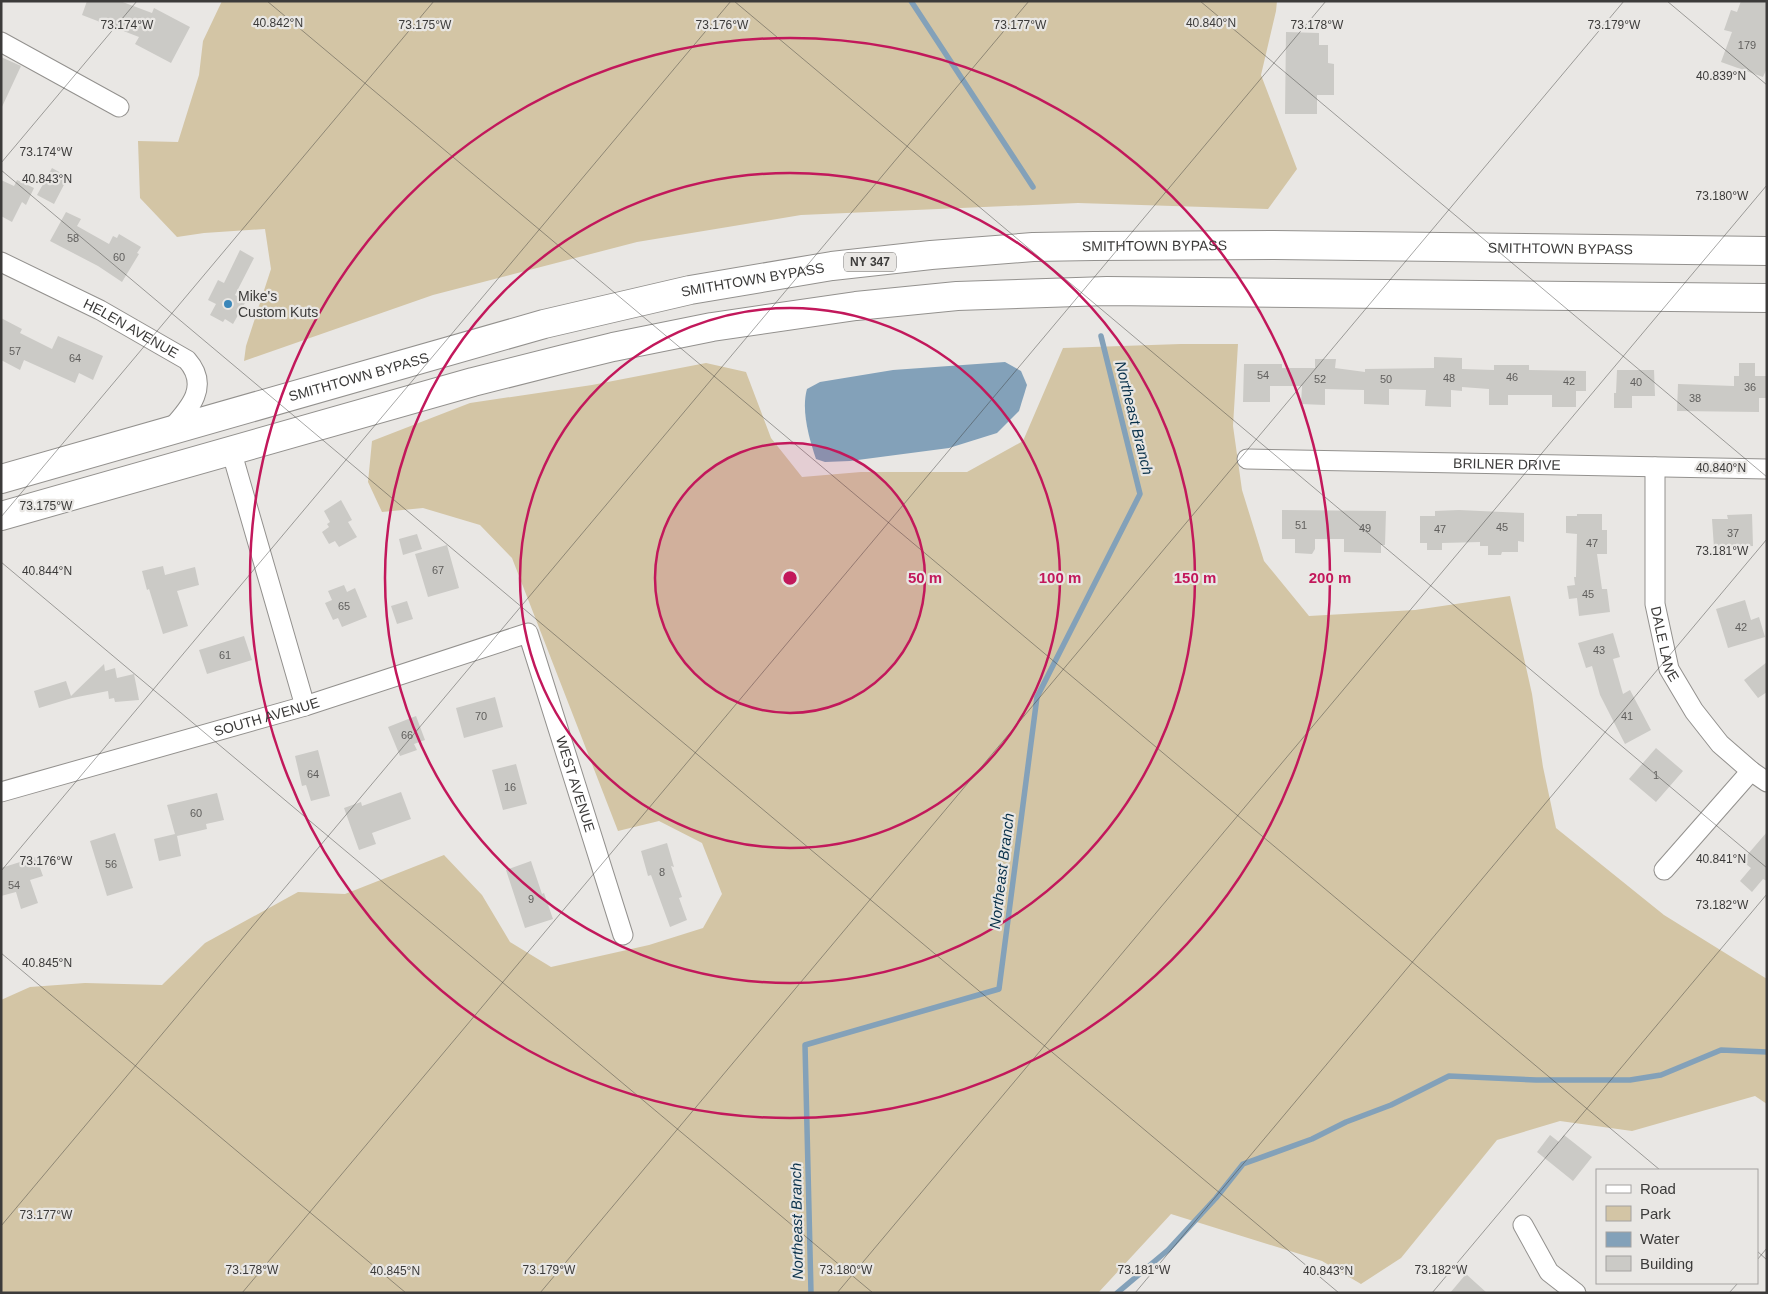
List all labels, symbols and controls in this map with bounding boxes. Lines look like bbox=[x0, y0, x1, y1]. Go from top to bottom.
text: 40.842°N bbox=[253, 16, 303, 30]
text: 40.840°N bbox=[1186, 16, 1236, 30]
text: 73.174°W bbox=[101, 18, 154, 32]
text: 73.175°W bbox=[399, 18, 452, 32]
text: 73.176°W bbox=[696, 18, 749, 32]
text: 73.177°W bbox=[994, 18, 1047, 32]
text: 73.178°W bbox=[1291, 18, 1344, 32]
text: 73.179°W bbox=[1588, 18, 1641, 32]
house number: 179 bbox=[1738, 39, 1756, 51]
text: 40.839°N bbox=[1696, 69, 1746, 83]
text: 73.174°W bbox=[20, 145, 73, 159]
text: 40.843°N bbox=[22, 172, 72, 186]
text: 73.180°W bbox=[1696, 189, 1749, 203]
house number: 58 bbox=[67, 232, 79, 244]
street label: SMITHTOWN BYPASS bbox=[1082, 237, 1227, 254]
street label: SMITHTOWN BYPASS bbox=[1488, 240, 1633, 257]
house number: 60 bbox=[113, 251, 125, 263]
road number: NY 347 bbox=[844, 252, 896, 272]
street label: SMITHTOWN BYPASS bbox=[679, 259, 825, 300]
place label: Mike's Custom Kuts bbox=[238, 288, 318, 320]
street label: HELEN AVENUE bbox=[81, 295, 181, 361]
marker: Mike's Custom Kuts bbox=[222, 298, 234, 310]
house number: 57 bbox=[9, 345, 21, 357]
street label: SMITHTOWN BYPASS bbox=[287, 349, 431, 404]
house number: 64 bbox=[69, 352, 81, 364]
water label: Northeast Branch bbox=[1112, 359, 1157, 477]
house number: 54 bbox=[1257, 369, 1269, 381]
house number: 46 bbox=[1506, 371, 1518, 383]
house number: 48 bbox=[1443, 372, 1455, 384]
house number: 52 bbox=[1314, 373, 1326, 385]
house number: 50 bbox=[1380, 373, 1392, 385]
house number: 42 bbox=[1563, 375, 1575, 387]
house number: 40 bbox=[1630, 376, 1642, 388]
house number: 36 bbox=[1744, 381, 1756, 393]
house number: 38 bbox=[1689, 392, 1701, 404]
street label: BRILNER DRIVE bbox=[1453, 455, 1561, 473]
text: 40.840°N bbox=[1696, 461, 1746, 475]
text: 73.175°W bbox=[20, 499, 73, 513]
house number: 51 bbox=[1295, 519, 1307, 531]
house number: 45 bbox=[1496, 521, 1508, 533]
house number: 49 bbox=[1359, 522, 1371, 534]
house number: 47 bbox=[1434, 523, 1446, 535]
house number: 37 bbox=[1727, 527, 1739, 539]
house number: 47 bbox=[1586, 537, 1598, 549]
text: 73.181°W bbox=[1696, 544, 1749, 558]
text: 40.844°N bbox=[22, 564, 72, 578]
house number: 67 bbox=[432, 564, 444, 576]
centre of rings bbox=[781, 569, 799, 587]
text: 50 m bbox=[908, 569, 942, 586]
text: 100 m bbox=[1039, 569, 1081, 586]
text: 150 m bbox=[1174, 569, 1216, 586]
text: 200 m bbox=[1309, 569, 1351, 586]
house number: 45 bbox=[1582, 588, 1594, 600]
house number: 65 bbox=[338, 600, 350, 612]
street label: DALE LANE bbox=[1648, 605, 1683, 684]
house number: 42 bbox=[1735, 621, 1747, 633]
house number: 43 bbox=[1593, 644, 1605, 656]
house number: 61 bbox=[219, 649, 231, 661]
street label: SOUTH AVENUE bbox=[212, 694, 321, 739]
house number: 70 bbox=[475, 710, 487, 722]
house number: 41 bbox=[1621, 710, 1633, 722]
house number: 66 bbox=[401, 729, 413, 741]
street label: WEST AVENUE bbox=[553, 734, 598, 834]
house number: 64 bbox=[307, 768, 319, 780]
house number: 1 bbox=[1653, 769, 1659, 781]
house number: 16 bbox=[504, 781, 516, 793]
house number: 60 bbox=[190, 807, 202, 819]
water label: Northeast Branch bbox=[986, 812, 1017, 930]
text: 40.841°N bbox=[1696, 852, 1746, 866]
text: 73.176°W bbox=[20, 854, 73, 868]
house number: 56 bbox=[105, 858, 117, 870]
house number: 8 bbox=[659, 866, 665, 878]
house number: 54 bbox=[8, 879, 20, 891]
house number: 9 bbox=[528, 893, 534, 905]
text: 73.182°W bbox=[1696, 898, 1749, 912]
text: 40.845°N bbox=[22, 956, 72, 970]
water label: Northeast Branch bbox=[787, 1163, 806, 1280]
legend bbox=[1596, 1169, 1758, 1284]
text: Road bbox=[1640, 1180, 1676, 1197]
text: Park bbox=[1640, 1205, 1671, 1222]
text: 73.177°W bbox=[20, 1208, 73, 1222]
text: Water bbox=[1640, 1230, 1679, 1247]
text: Building bbox=[1640, 1255, 1693, 1272]
text: 73.178°W bbox=[226, 1263, 279, 1277]
text: 73.179°W bbox=[523, 1263, 576, 1277]
text: 73.180°W bbox=[820, 1263, 873, 1277]
text: 73.181°W bbox=[1118, 1263, 1171, 1277]
text: 73.182°W bbox=[1415, 1263, 1468, 1277]
text: 40.845°N bbox=[370, 1264, 420, 1278]
text: 40.843°N bbox=[1303, 1264, 1353, 1278]

